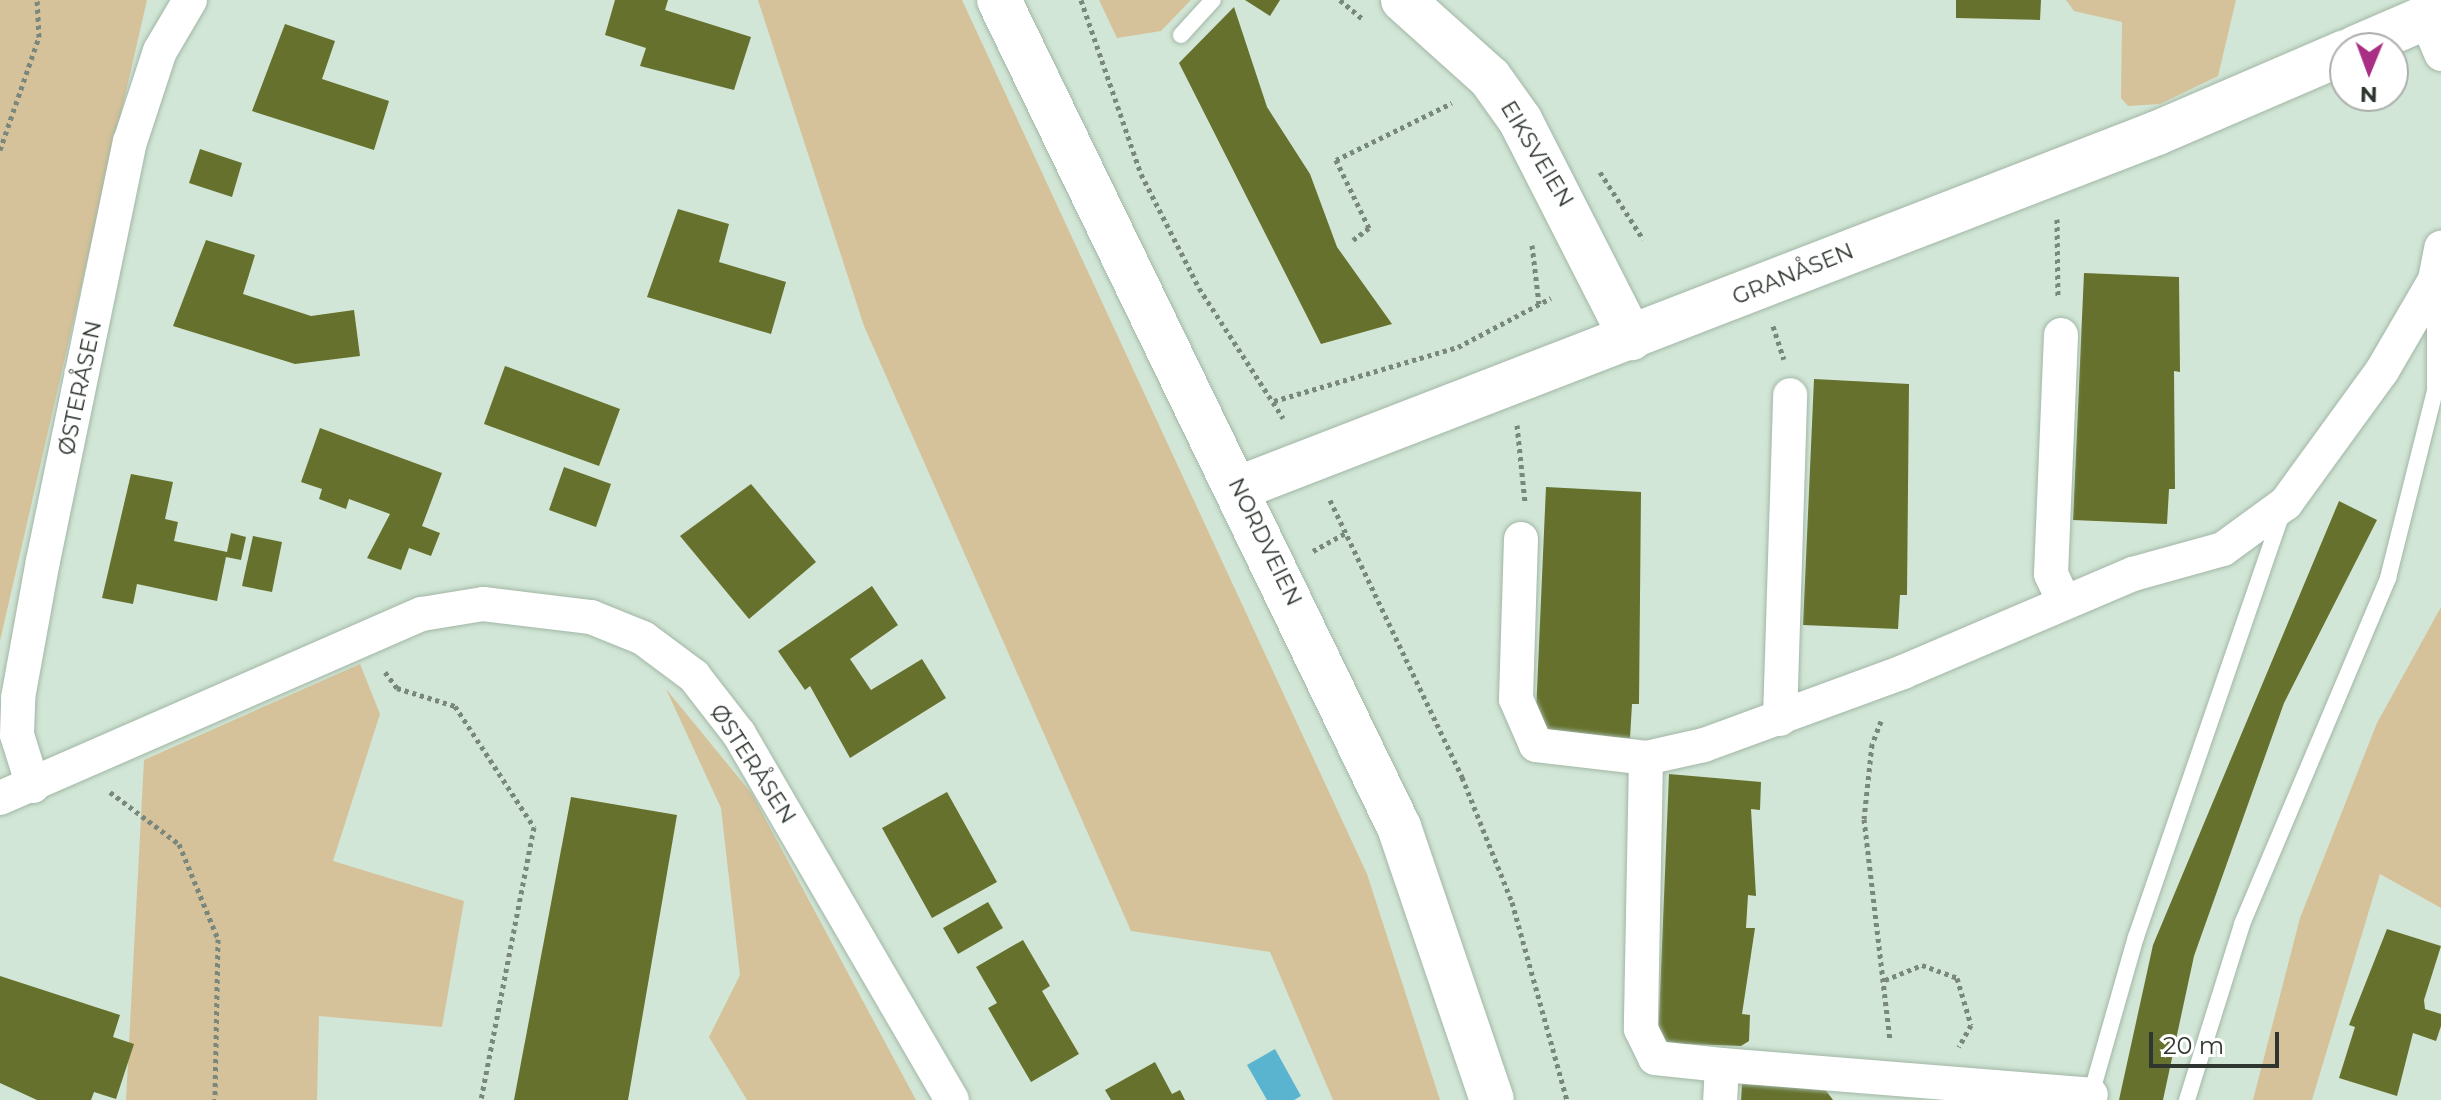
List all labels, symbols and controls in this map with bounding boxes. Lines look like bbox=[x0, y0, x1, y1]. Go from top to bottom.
north arrow bbox=[2329, 32, 2409, 112]
text: N bbox=[2359, 81, 2378, 108]
street label: EIKSVEIEN bbox=[1495, 96, 1579, 212]
street label: GRANÅSEN bbox=[1728, 238, 1858, 310]
street label: ØSTERÅSEN bbox=[53, 318, 107, 458]
street label: NORDVEIEN bbox=[1223, 474, 1307, 610]
street label: ØSTERÅSEN bbox=[705, 699, 801, 829]
scale bar bbox=[2153, 1016, 2283, 1066]
text: 20 m bbox=[2163, 1031, 2224, 1060]

